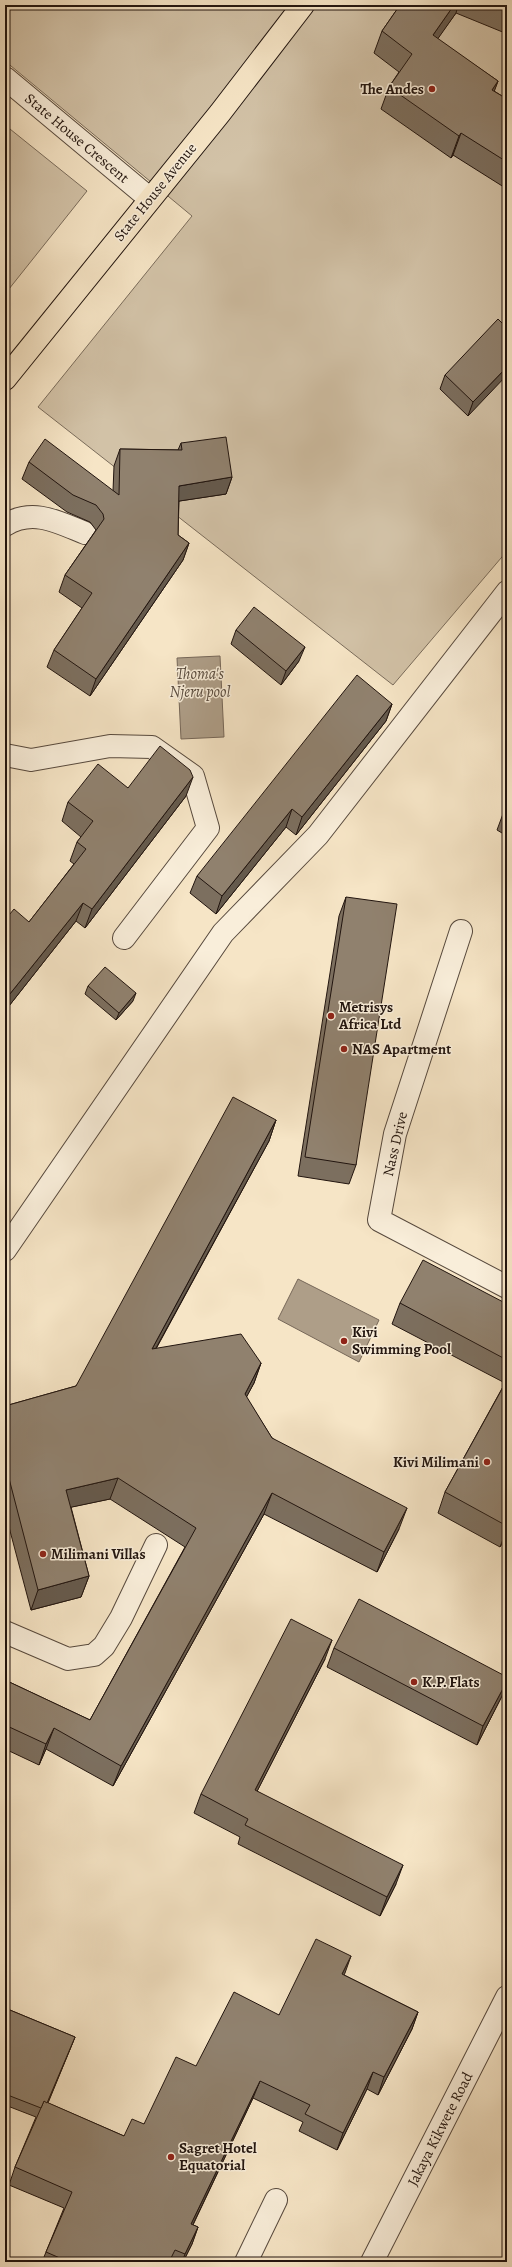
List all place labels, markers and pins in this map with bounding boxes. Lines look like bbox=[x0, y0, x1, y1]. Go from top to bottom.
place label: The Andes bbox=[360, 79, 424, 99]
marker: The Andes bbox=[427, 84, 437, 94]
place label: Metrisys Africa Ltd bbox=[338, 997, 402, 1034]
marker: Metrisys Africa Ltd bbox=[326, 1011, 336, 1021]
place label: NAS Apartment bbox=[352, 1039, 451, 1059]
marker: NAS Apartment bbox=[339, 1044, 349, 1054]
place label: Kivi Swimming Pool bbox=[352, 1322, 451, 1359]
marker: Kivi Swimming Pool bbox=[339, 1336, 349, 1346]
place label: Kivi Milimani bbox=[393, 1452, 480, 1472]
marker: Kivi Milimani bbox=[482, 1457, 492, 1467]
place label: Milimani Villas bbox=[51, 1544, 146, 1564]
marker: Milimani Villas bbox=[38, 1549, 48, 1559]
place label: K.P. Flats bbox=[422, 1672, 480, 1692]
marker: K.P. Flats bbox=[409, 1677, 419, 1687]
place label: Sagret Hotel Equatorial bbox=[179, 2138, 257, 2175]
marker: Sagret Hotel Equatorial bbox=[166, 2152, 176, 2162]

